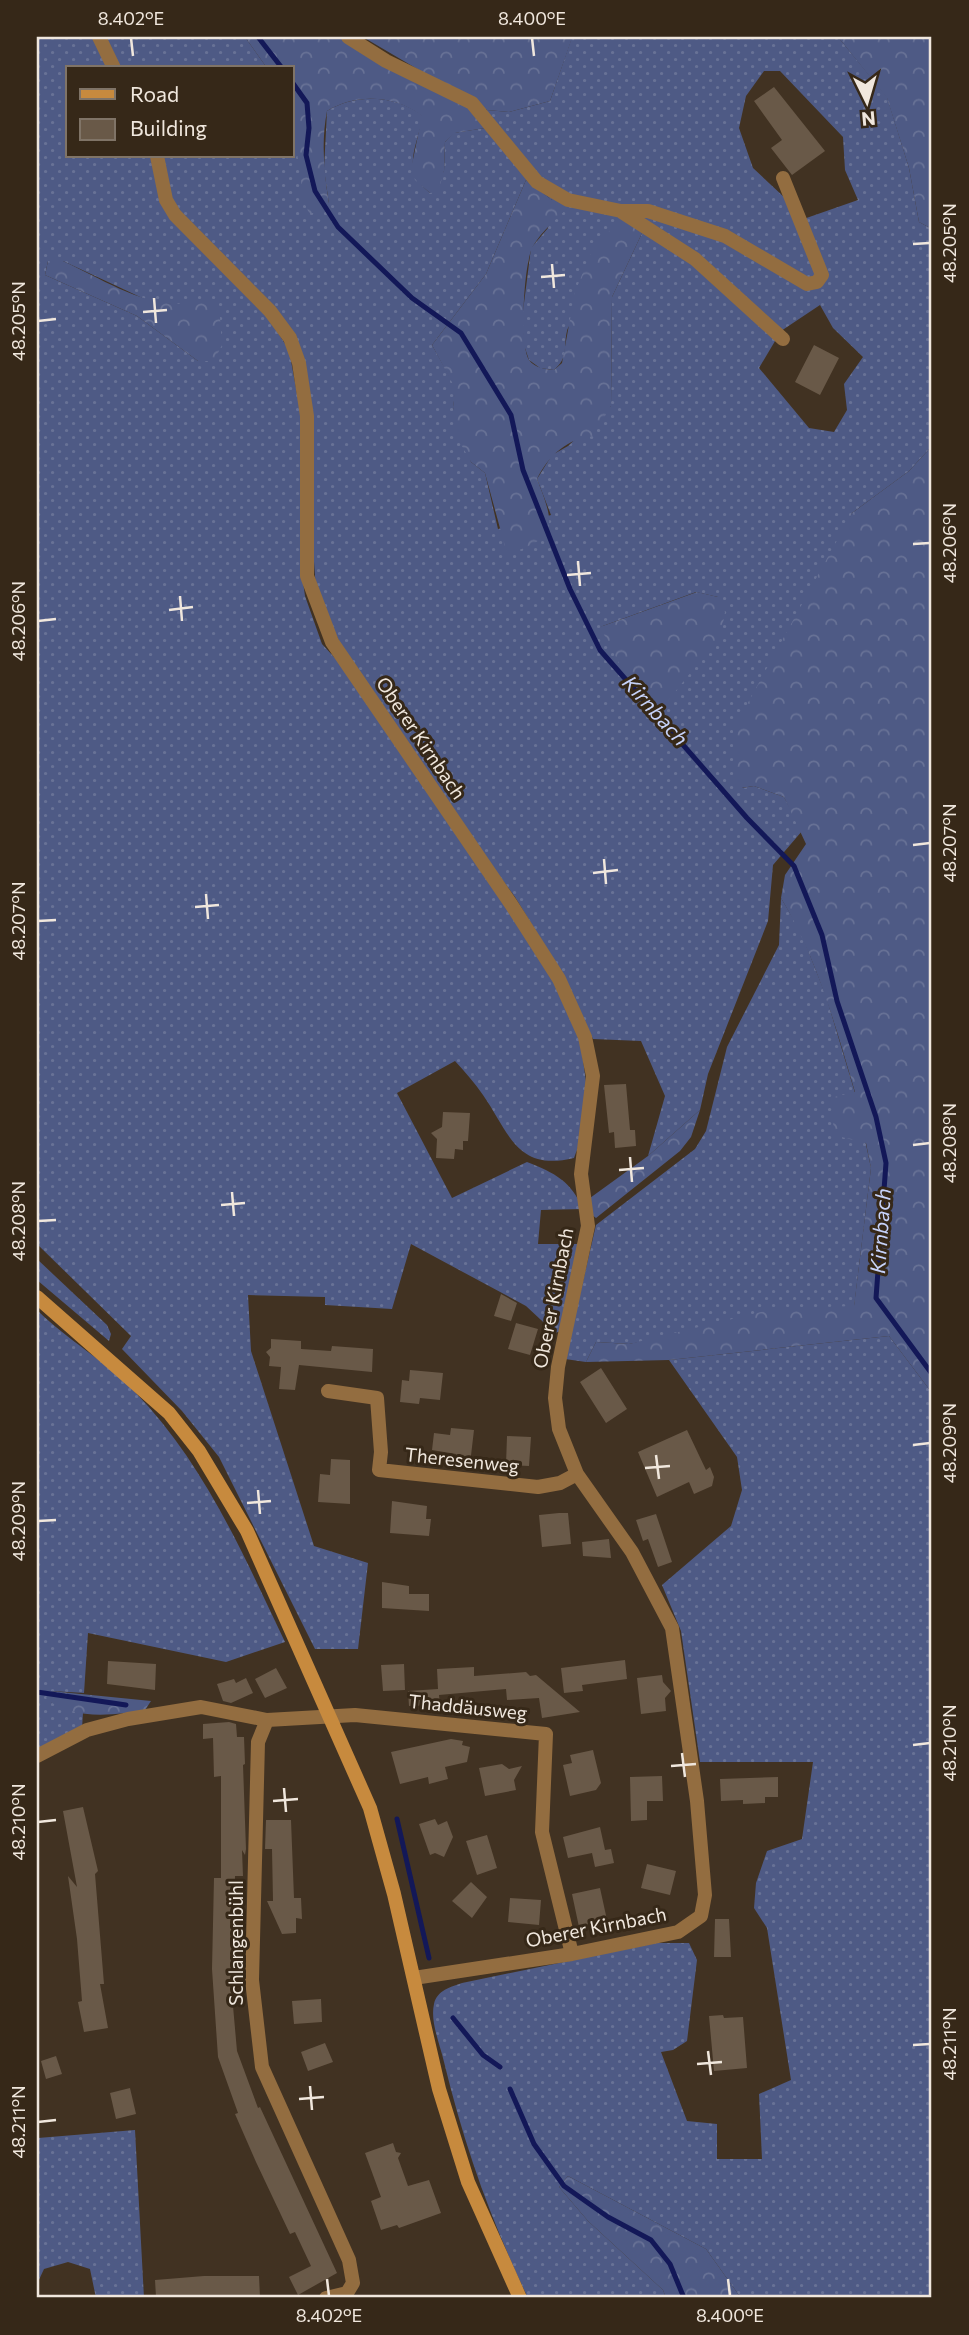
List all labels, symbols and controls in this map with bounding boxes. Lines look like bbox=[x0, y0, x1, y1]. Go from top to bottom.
text: 8.402°E bbox=[98, 7, 164, 29]
text: 8.400°E bbox=[498, 7, 566, 29]
legend bbox=[66, 66, 294, 158]
north arrow bbox=[832, 66, 902, 136]
text: Road bbox=[130, 81, 179, 106]
text: N bbox=[860, 107, 877, 132]
text: Building bbox=[130, 115, 207, 140]
text: 48.205°N bbox=[938, 203, 960, 283]
text: 48.205°N bbox=[7, 281, 29, 361]
text: 48.206°N bbox=[938, 503, 960, 583]
text: 48.206°N bbox=[7, 581, 29, 661]
water label: Kirnbach bbox=[618, 670, 694, 750]
street label: Oberer Kirnbach bbox=[372, 672, 471, 803]
text: 48.207°N bbox=[938, 804, 960, 882]
text: 48.207°N bbox=[7, 882, 29, 960]
text: 48.208°N bbox=[938, 1103, 960, 1183]
text: 48.208°N bbox=[7, 1181, 29, 1261]
water label: Kirnbach bbox=[864, 1187, 895, 1275]
street label: Oberer Kirnbach bbox=[528, 1226, 577, 1370]
text: 48.209°N bbox=[938, 1403, 960, 1483]
street label: Theresenweg bbox=[404, 1442, 520, 1477]
text: 48.209°N bbox=[7, 1481, 29, 1561]
street label: Thaddäusweg bbox=[408, 1689, 528, 1724]
text: 48.210°N bbox=[938, 1704, 960, 1782]
text: 48.210°N bbox=[7, 1783, 29, 1861]
street label: Schlangenbühl bbox=[224, 1880, 247, 2006]
street label: Oberer Kirnbach bbox=[524, 1902, 668, 1951]
text: 48.211°N bbox=[938, 2007, 960, 2081]
text: 48.211°N bbox=[7, 2085, 29, 2159]
text: 8.402°E bbox=[296, 2304, 362, 2326]
text: 8.400°E bbox=[696, 2304, 764, 2326]

